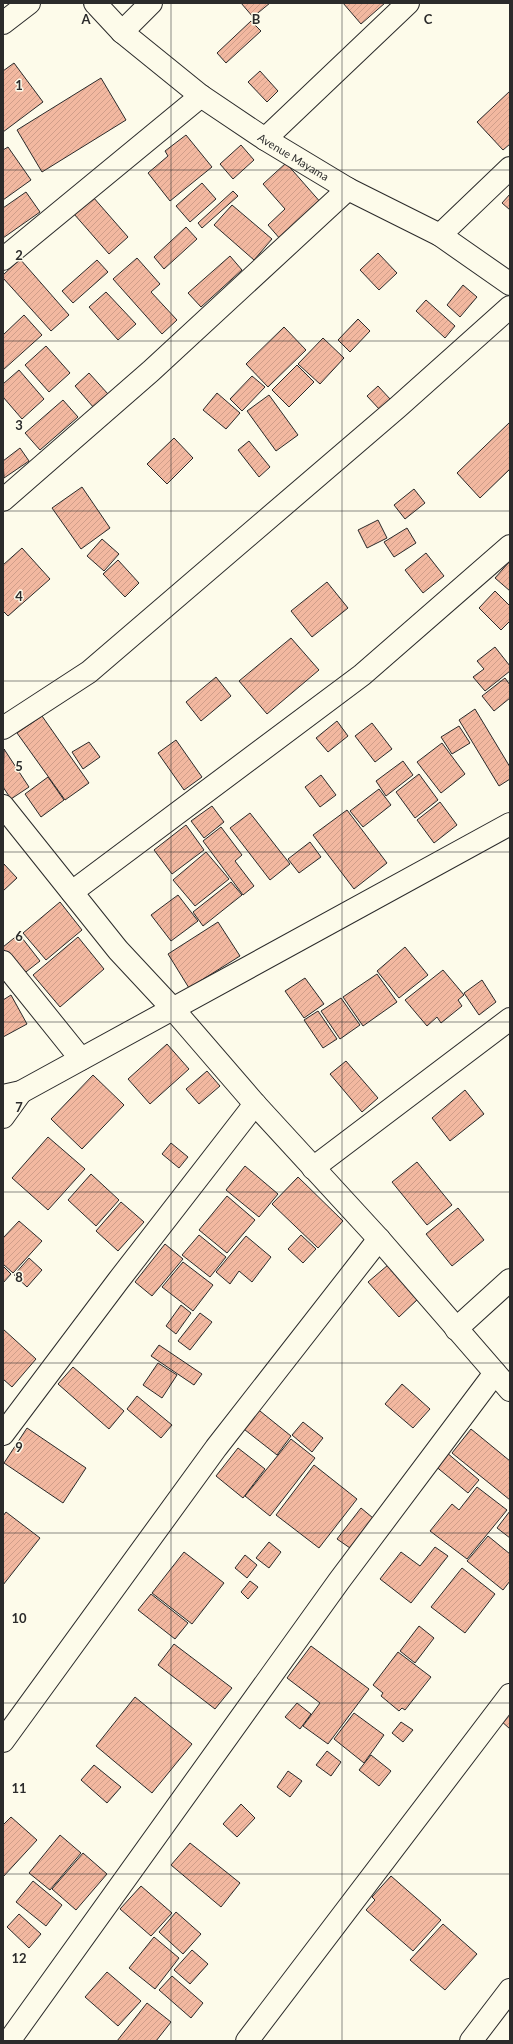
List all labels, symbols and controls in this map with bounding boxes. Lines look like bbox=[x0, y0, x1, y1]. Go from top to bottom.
text: A bbox=[80, 11, 91, 27]
text: B bbox=[252, 11, 261, 27]
text: C bbox=[424, 11, 433, 27]
text: 1 bbox=[15, 77, 23, 93]
street label: Avenue Mayama bbox=[256, 130, 332, 183]
text: 2 bbox=[15, 247, 23, 263]
text: 3 bbox=[15, 417, 23, 433]
text: 4 bbox=[15, 588, 23, 604]
text: 5 bbox=[15, 758, 23, 774]
text: 6 bbox=[15, 928, 23, 944]
text: 7 bbox=[15, 1099, 23, 1115]
text: 8 bbox=[15, 1269, 23, 1285]
text: 9 bbox=[15, 1439, 23, 1455]
text: 10 bbox=[11, 1610, 27, 1626]
text: 11 bbox=[11, 1780, 27, 1796]
text: 12 bbox=[11, 1950, 27, 1966]

